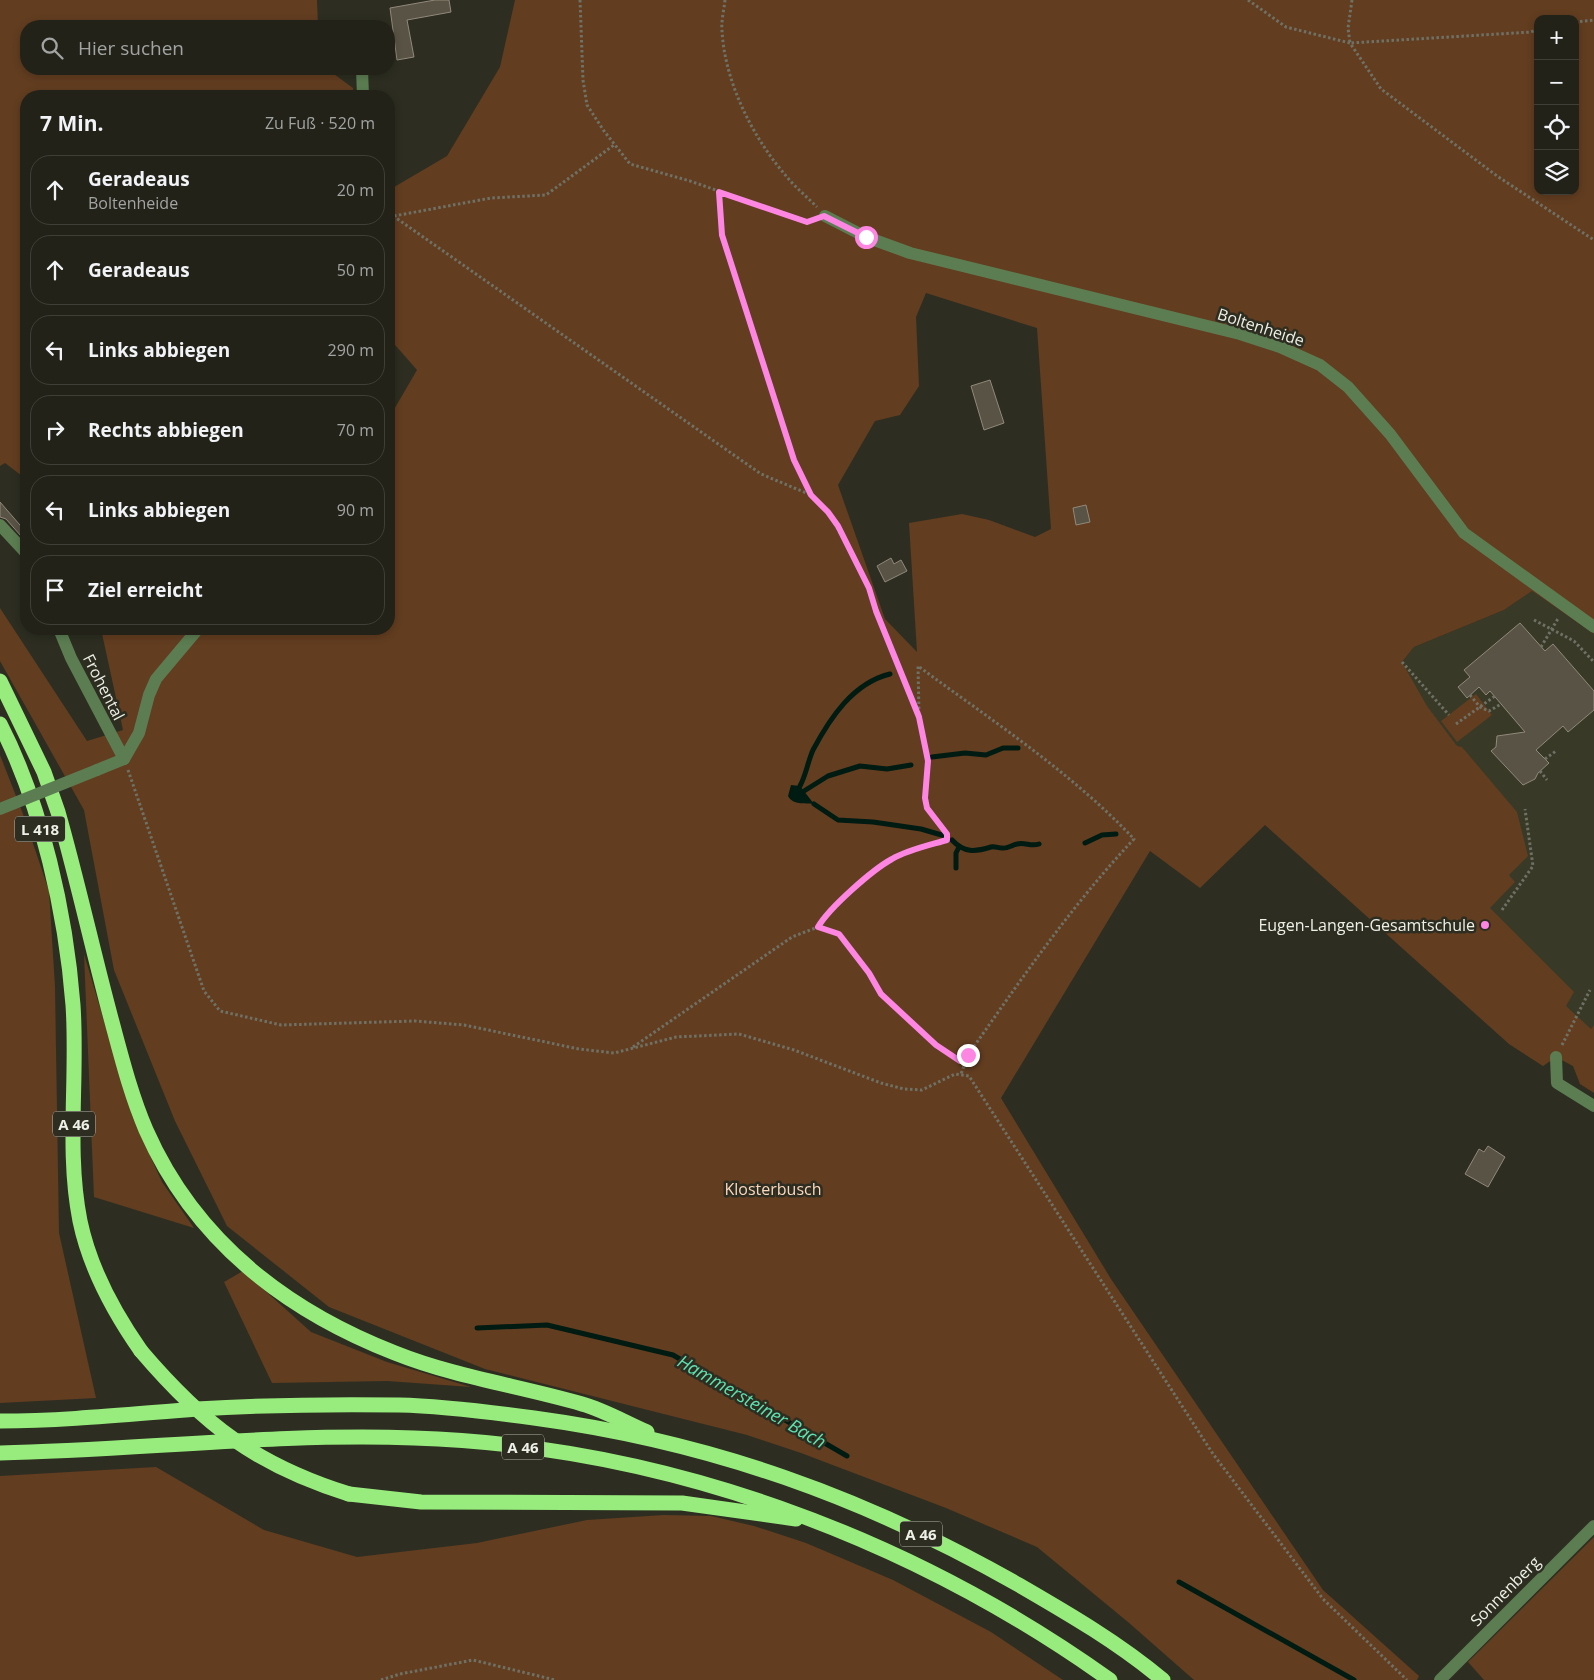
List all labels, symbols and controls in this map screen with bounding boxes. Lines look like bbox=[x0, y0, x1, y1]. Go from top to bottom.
map controls bbox=[1534, 15, 1579, 195]
button: + bbox=[1534, 15, 1579, 60]
search box bbox=[20, 20, 395, 75]
icon: search bbox=[38, 34, 66, 62]
text: Hier suchen bbox=[78, 35, 184, 61]
button: − bbox=[1534, 60, 1579, 105]
button: locate bbox=[1534, 105, 1579, 150]
text: 7 Min. bbox=[40, 109, 103, 137]
text: Zu Fuß · 520 m bbox=[265, 112, 375, 134]
button: layers bbox=[1534, 150, 1579, 195]
text: Geradeaus bbox=[88, 166, 190, 192]
icon: ahead bbox=[41, 176, 69, 204]
text: 20 m bbox=[337, 179, 374, 201]
text: Boltenheide bbox=[88, 192, 178, 214]
route start bbox=[855, 226, 878, 249]
icon: ahead bbox=[41, 256, 69, 284]
text: Geradeaus bbox=[88, 257, 190, 283]
text: 50 m bbox=[337, 259, 374, 281]
street label: Boltenheide bbox=[1215, 303, 1307, 351]
icon: left bbox=[41, 336, 69, 364]
text: Links abbiegen bbox=[88, 337, 230, 363]
text: 290 m bbox=[328, 339, 374, 361]
icon: right bbox=[41, 416, 69, 444]
text: Rechts abbiegen bbox=[88, 417, 244, 443]
text: 70 m bbox=[337, 419, 374, 441]
icon: left bbox=[41, 496, 69, 524]
text: Links abbiegen bbox=[88, 497, 230, 523]
text: 90 m bbox=[337, 499, 374, 521]
icon: arrive bbox=[41, 576, 69, 604]
text: Ziel erreicht bbox=[88, 577, 203, 603]
street label: Frohental bbox=[78, 650, 130, 724]
road number: L 418 bbox=[15, 816, 65, 842]
place label: Eugen-Langen-Gesamtschule bbox=[1258, 914, 1475, 936]
marker: Eugen-Langen-Gesamtschule bbox=[1479, 919, 1491, 931]
route end bbox=[957, 1044, 980, 1067]
road number: A 46 bbox=[53, 1112, 95, 1136]
park label: Klosterbusch bbox=[724, 1178, 822, 1200]
water label: Hammersteiner Bach bbox=[673, 1349, 831, 1453]
road number: A 46 bbox=[502, 1434, 544, 1460]
road number: A 46 bbox=[900, 1522, 942, 1546]
street label: Sonnenberg bbox=[1465, 1551, 1545, 1631]

